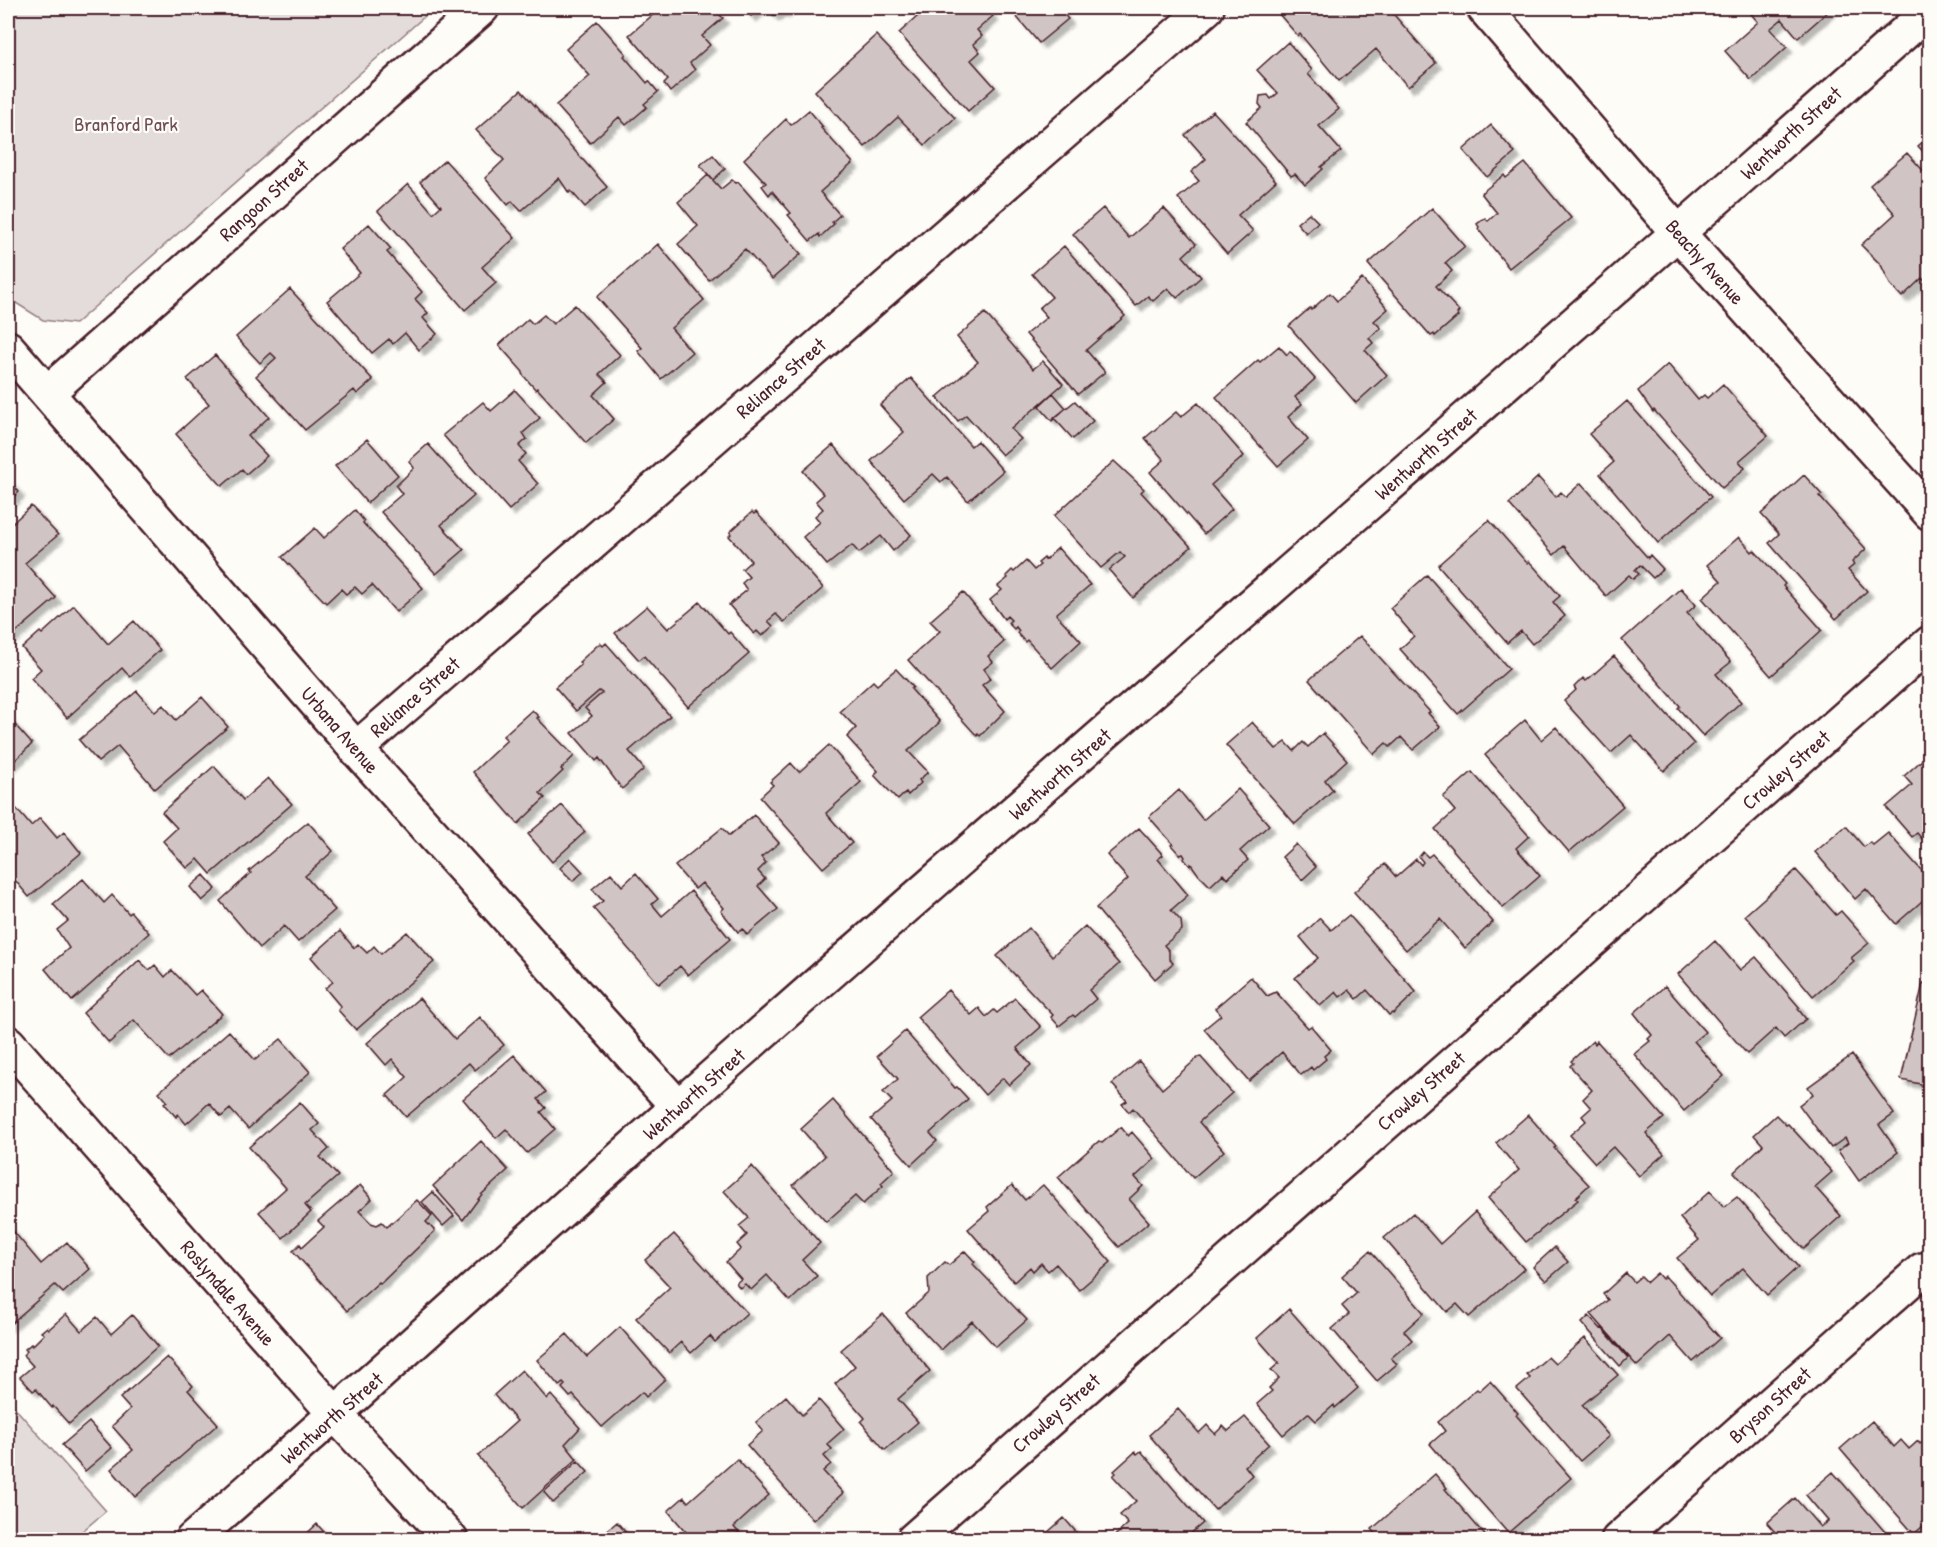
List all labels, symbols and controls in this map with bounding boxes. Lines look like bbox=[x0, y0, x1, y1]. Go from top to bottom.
street label: Wentworth Street bbox=[1734, 79, 1848, 185]
park label: Branford Park bbox=[74, 110, 178, 137]
street label: Rangoon Street bbox=[213, 152, 315, 247]
street label: Beachy Avenue bbox=[1660, 213, 1751, 310]
street label: Reliance Street bbox=[730, 330, 832, 424]
street label: Wentworth Street bbox=[1369, 401, 1484, 506]
street label: Reliance Street bbox=[364, 649, 466, 743]
street label: Urbana Avenue bbox=[295, 680, 386, 779]
street label: Wentworth Street bbox=[1003, 721, 1118, 826]
street label: Crowley Street bbox=[1736, 723, 1836, 816]
street label: Wentworth Street bbox=[637, 1041, 752, 1146]
street label: Crowley Street bbox=[1371, 1044, 1471, 1137]
street label: Roslyndale Avenue bbox=[175, 1234, 282, 1351]
street label: Bryson Street bbox=[1723, 1360, 1818, 1449]
street label: Wentworth Street bbox=[275, 1365, 390, 1470]
street label: Crowley Street bbox=[1006, 1366, 1106, 1459]

